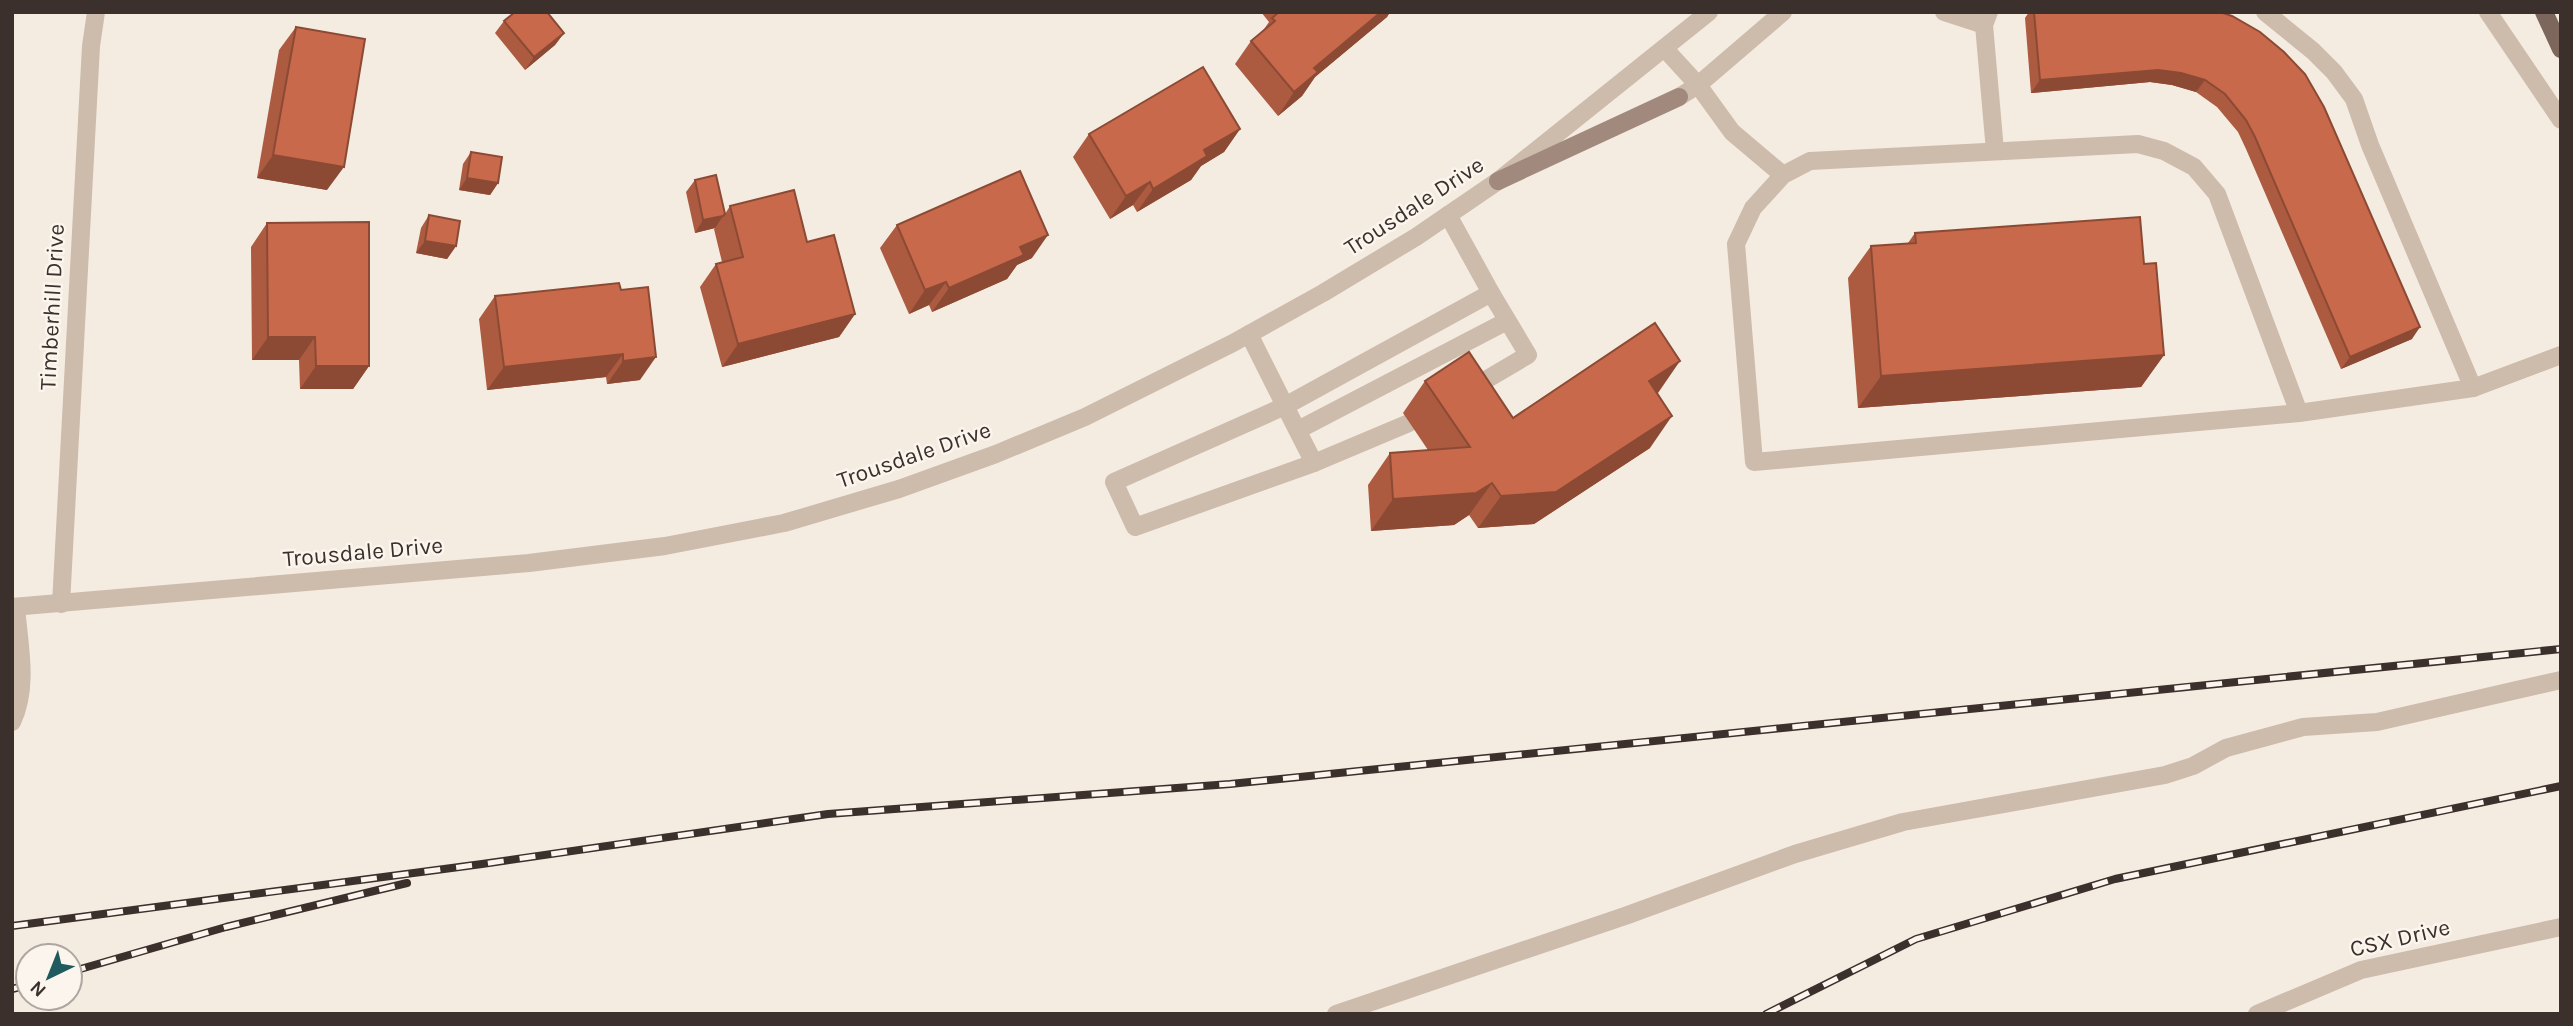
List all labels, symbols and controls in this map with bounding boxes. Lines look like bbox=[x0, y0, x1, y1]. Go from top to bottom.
street label: Trousdale Drive bbox=[1339, 151, 1489, 261]
street label: Timberhill Drive bbox=[34, 223, 70, 391]
street label: Trousdale Drive bbox=[834, 416, 994, 494]
street label: Trousdale Drive bbox=[282, 532, 444, 572]
street label: CSX Drive bbox=[2347, 913, 2453, 963]
north arrow bbox=[14, 942, 84, 1012]
text: N bbox=[26, 976, 51, 1001]

